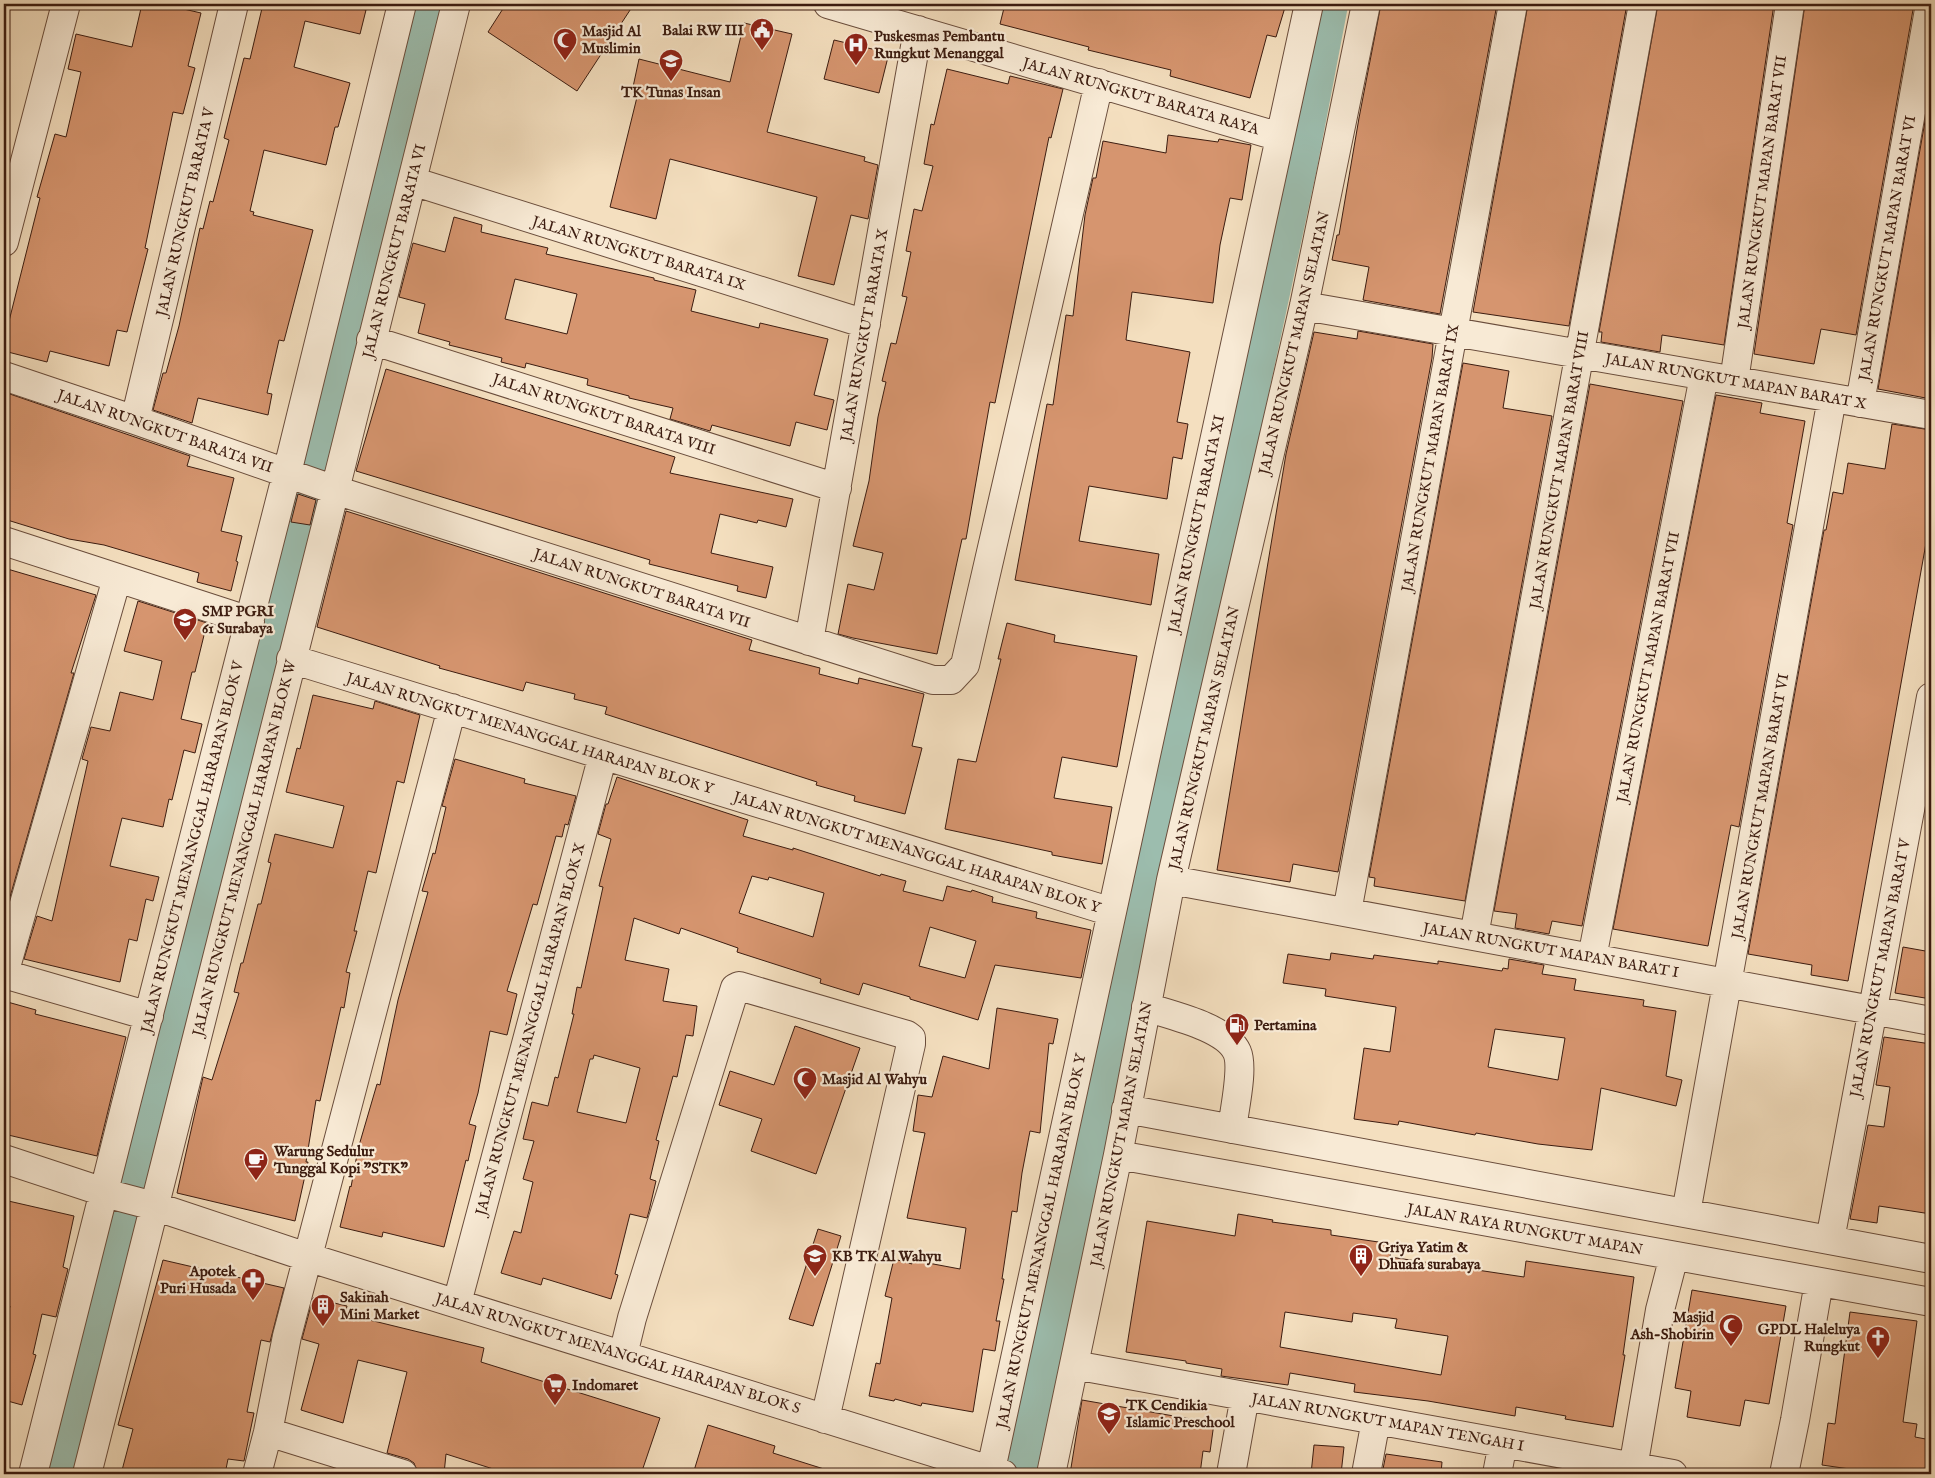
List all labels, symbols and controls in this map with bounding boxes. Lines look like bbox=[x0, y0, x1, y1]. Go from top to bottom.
public building icon: Balai RW III bbox=[749, 17, 775, 51]
place label: Balai RW III bbox=[662, 21, 745, 40]
place label: Masjid Al Muslimin bbox=[582, 22, 642, 58]
mosque icon: Masjid Al Muslimin bbox=[552, 27, 578, 61]
place label: Puskesmas Pembantu Rungkut Menanggal bbox=[874, 27, 1005, 63]
hospital icon: Puskesmas Pembantu Rungkut Menanggal bbox=[843, 32, 869, 66]
school or university icon: TK Tunas Insan bbox=[658, 48, 684, 82]
street label: JALAN RUNGKUT BARATA RAYA bbox=[1019, 53, 1262, 140]
street label: JALAN RUNGKUT MAPAN BARAT VII bbox=[1734, 54, 1791, 332]
place label: TK Tunas Insan bbox=[620, 83, 721, 102]
street label: JALAN RUNGKUT BARATA V bbox=[152, 105, 219, 320]
street label: JALAN RUNGKUT MAPAN BARAT VI bbox=[1854, 113, 1920, 384]
street label: JALAN RUNGKUT BARATA VI bbox=[358, 142, 430, 362]
street label: JALAN RUNGKUT MAPAN SELATAN bbox=[1254, 210, 1334, 479]
street label: JALAN RUNGKUT BARATA IX bbox=[528, 211, 748, 295]
street label: JALAN RUNGKUT BARATA X bbox=[836, 227, 893, 445]
street label: JALAN RUNGKUT MAPAN BARAT IX bbox=[1397, 323, 1463, 595]
street label: JALAN RUNGKUT MAPAN BARAT VIII bbox=[1525, 329, 1593, 613]
street label: JALAN RUNGKUT MAPAN BARAT X bbox=[1602, 349, 1868, 414]
street label: JALAN RUNGKUT BARATA VIII bbox=[488, 369, 718, 460]
street label: JALAN RUNGKUT BARATA VII bbox=[53, 385, 276, 478]
street label: JALAN RUNGKUT BARATA XI bbox=[1164, 413, 1229, 637]
street label: JALAN RUNGKUT MAPAN BARAT VII bbox=[1612, 529, 1684, 806]
street label: JALAN RUNGKUT BARATA VII bbox=[529, 544, 753, 633]
place label: SMP PGRI 61 Surabaya bbox=[202, 602, 275, 638]
street label: JALAN RUNGKUT MAPAN SELATAN bbox=[1164, 605, 1244, 874]
school or university icon: SMP PGRI 61 Surabaya bbox=[172, 607, 198, 641]
street label: JALAN RUNGKUT MENANGGAL HARAPAN BLOK W bbox=[188, 657, 301, 1040]
street label: JALAN RUNGKUT MENANGGAL HARAPAN BLOK V bbox=[136, 658, 248, 1037]
street label: JALAN RUNGKUT MENANGGAL HARAPAN BLOK Y bbox=[342, 668, 717, 799]
street label: JALAN RUNGKUT MAPAN BARAT VI bbox=[1727, 671, 1793, 942]
street label: JALAN RUNGKUT MENANGGAL HARAPAN BLOK Y bbox=[729, 787, 1104, 918]
street label: JALAN RUNGKUT MAPAN BARAT V bbox=[1846, 836, 1915, 1101]
street label: JALAN RUNGKUT MENANGGAL HARAPAN BLOK X bbox=[471, 841, 589, 1219]
street label: JALAN RUNGKUT MAPAN BARAT I bbox=[1420, 918, 1681, 982]
street label: JALAN RUNGKUT MAPAN SELATAN bbox=[1086, 1000, 1157, 1270]
fuel station icon: Pertamina bbox=[1224, 1012, 1250, 1046]
place label: Pertamina bbox=[1254, 1016, 1317, 1035]
street label: JALAN RUNGKUT MENANGGAL HARAPAN BLOK Y bbox=[992, 1051, 1091, 1432]
mosque icon: Masjid Al Wahyu bbox=[792, 1066, 818, 1100]
place label: Masjid Al Wahyu bbox=[822, 1070, 927, 1089]
place label: Warung Sedulur Tunggal Kopi "STK" bbox=[273, 1142, 409, 1178]
cafe icon: Warung Sedulur Tunggal Kopi "STK" bbox=[243, 1147, 269, 1181]
street label: JALAN RAYA RUNGKUT MAPAN bbox=[1404, 1199, 1644, 1260]
place label: Griya Yatim & Dhuafa surabaya bbox=[1378, 1238, 1481, 1274]
school or university icon: KB TK Al Wahyu bbox=[802, 1243, 828, 1277]
building icon: Griya Yatim & Dhuafa surabaya bbox=[1348, 1243, 1374, 1277]
place label: KB TK Al Wahyu bbox=[832, 1247, 942, 1266]
place label: Apotek Puri Husada bbox=[160, 1262, 237, 1298]
pharmacy icon: Apotek Puri Husada bbox=[240, 1267, 266, 1301]
place label: Sakinah Mini Market bbox=[340, 1288, 420, 1324]
street label: JALAN RUNGKUT MENANGGAL HARAPAN BLOK S bbox=[431, 1288, 803, 1418]
building icon: Sakinah Mini Market bbox=[310, 1293, 336, 1327]
place label: Masjid Ash-Shobirin bbox=[1629, 1308, 1715, 1344]
mosque icon: Masjid Ash-Shobirin bbox=[1718, 1313, 1744, 1347]
place label: GPDL Haleluya Rungkut bbox=[1758, 1320, 1861, 1356]
church icon: GPDL Haleluya Rungkut bbox=[1865, 1325, 1891, 1359]
supermarket icon: Indomaret bbox=[542, 1372, 568, 1406]
place label: Indomaret bbox=[572, 1376, 639, 1395]
street label: JALAN RUNGKUT MAPAN TENGAH I bbox=[1248, 1389, 1526, 1456]
place label: TK Cendikia Islamic Preschool bbox=[1125, 1396, 1235, 1432]
school or university icon: TK Cendikia Islamic Preschool bbox=[1096, 1401, 1122, 1435]

